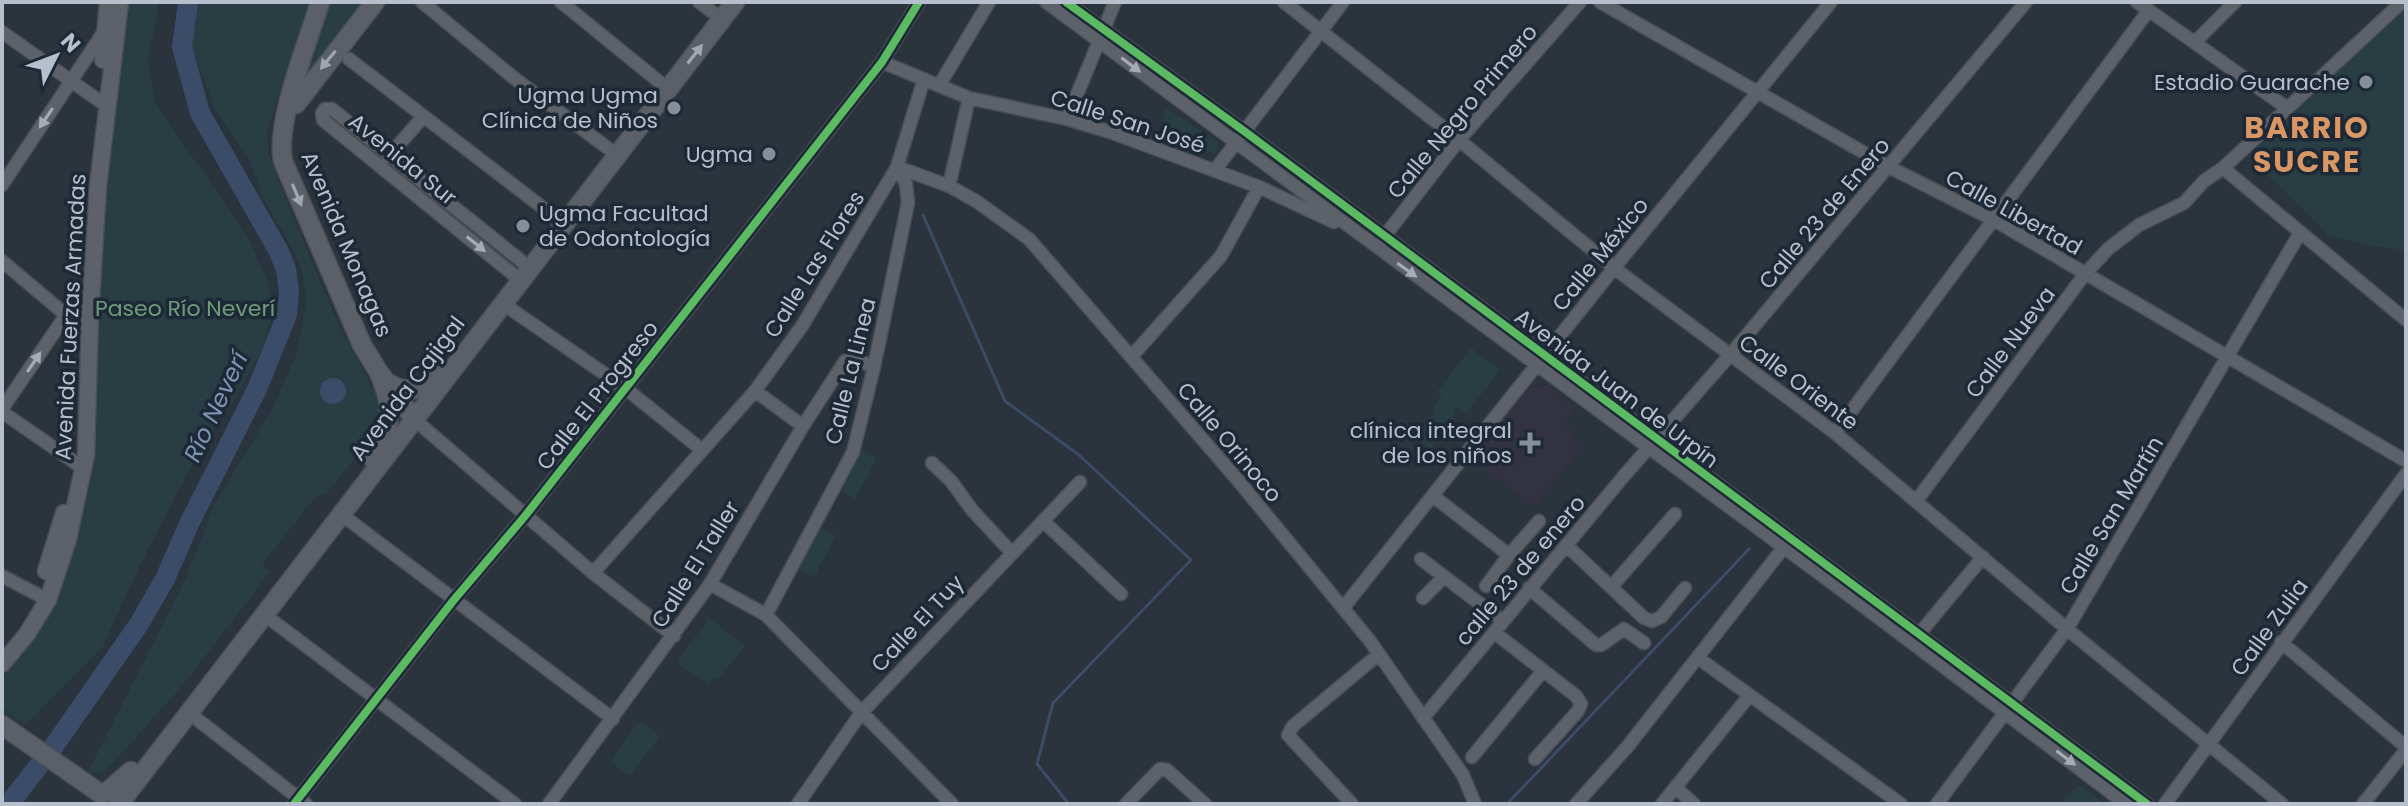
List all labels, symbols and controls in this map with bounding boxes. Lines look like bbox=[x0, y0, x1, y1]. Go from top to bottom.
north arrow bbox=[16, 16, 96, 96]
street label: Calle Negro Primero bbox=[1380, 17, 1545, 205]
text: N bbox=[53, 26, 88, 59]
one-way arrow bbox=[686, 44, 702, 64]
one-way arrow bbox=[321, 50, 337, 70]
one-way arrow bbox=[1120, 57, 1142, 73]
place label: Estadio Guarache bbox=[2154, 67, 2350, 98]
marker: Estadio Guarache bbox=[2357, 73, 2375, 91]
place label: Ugma Ugma Clínica de Niños bbox=[482, 80, 658, 136]
street label: Calle San José bbox=[1047, 82, 1209, 161]
marker: Ugma Ugma Clínica de Niños bbox=[665, 99, 683, 117]
street label: Avenida Sur bbox=[342, 106, 463, 213]
district label: BARRIO SUCRE bbox=[2244, 106, 2370, 183]
one-way arrow bbox=[39, 107, 54, 128]
street label: Calle 23 de Enero bbox=[1752, 131, 1897, 296]
place label: Ugma bbox=[686, 139, 753, 170]
marker: Ugma bbox=[760, 145, 778, 163]
street label: Avenida Monagas bbox=[293, 146, 400, 342]
street label: Calle Libertad bbox=[1940, 162, 2088, 263]
street label: Avenida Fuerzas Armadas bbox=[48, 173, 93, 461]
one-way arrow bbox=[291, 183, 304, 207]
street label: Calle Las Flores bbox=[757, 185, 872, 344]
street label: Calle México bbox=[1545, 191, 1656, 318]
place label: Ugma Facultad de Odontología bbox=[539, 198, 710, 254]
marker: Ugma Facultad de Odontología bbox=[514, 217, 532, 235]
one-way arrow bbox=[466, 235, 486, 252]
one-way arrow bbox=[1397, 262, 1418, 277]
street label: Calle Nueva bbox=[1958, 280, 2063, 405]
park label: Paseo Río Neverí bbox=[95, 293, 275, 324]
street label: Calle La Linea bbox=[817, 295, 884, 448]
street label: Avenida Juan de Urpín bbox=[1508, 301, 1725, 475]
street label: Avenida Cajigal bbox=[343, 310, 472, 467]
street label: Calle El Progreso bbox=[529, 314, 666, 477]
street label: Calle Oriente bbox=[1732, 327, 1865, 438]
water label: Río Neverí bbox=[176, 344, 256, 467]
one-way arrow bbox=[26, 351, 41, 373]
street label: Calle Orinoco bbox=[1170, 375, 1289, 509]
place label: clínica integral de los niños bbox=[1350, 415, 1512, 471]
street label: Calle San Martín bbox=[2052, 430, 2171, 600]
marker: clínica integral de los niños bbox=[1519, 432, 1541, 454]
street label: calle 23 de enero bbox=[1448, 488, 1593, 652]
street label: Calle El Taller bbox=[644, 495, 747, 634]
street label: Calle El Tuy bbox=[864, 567, 971, 679]
street label: Calle Zulia bbox=[2223, 572, 2315, 682]
one-way arrow bbox=[2056, 750, 2076, 766]

